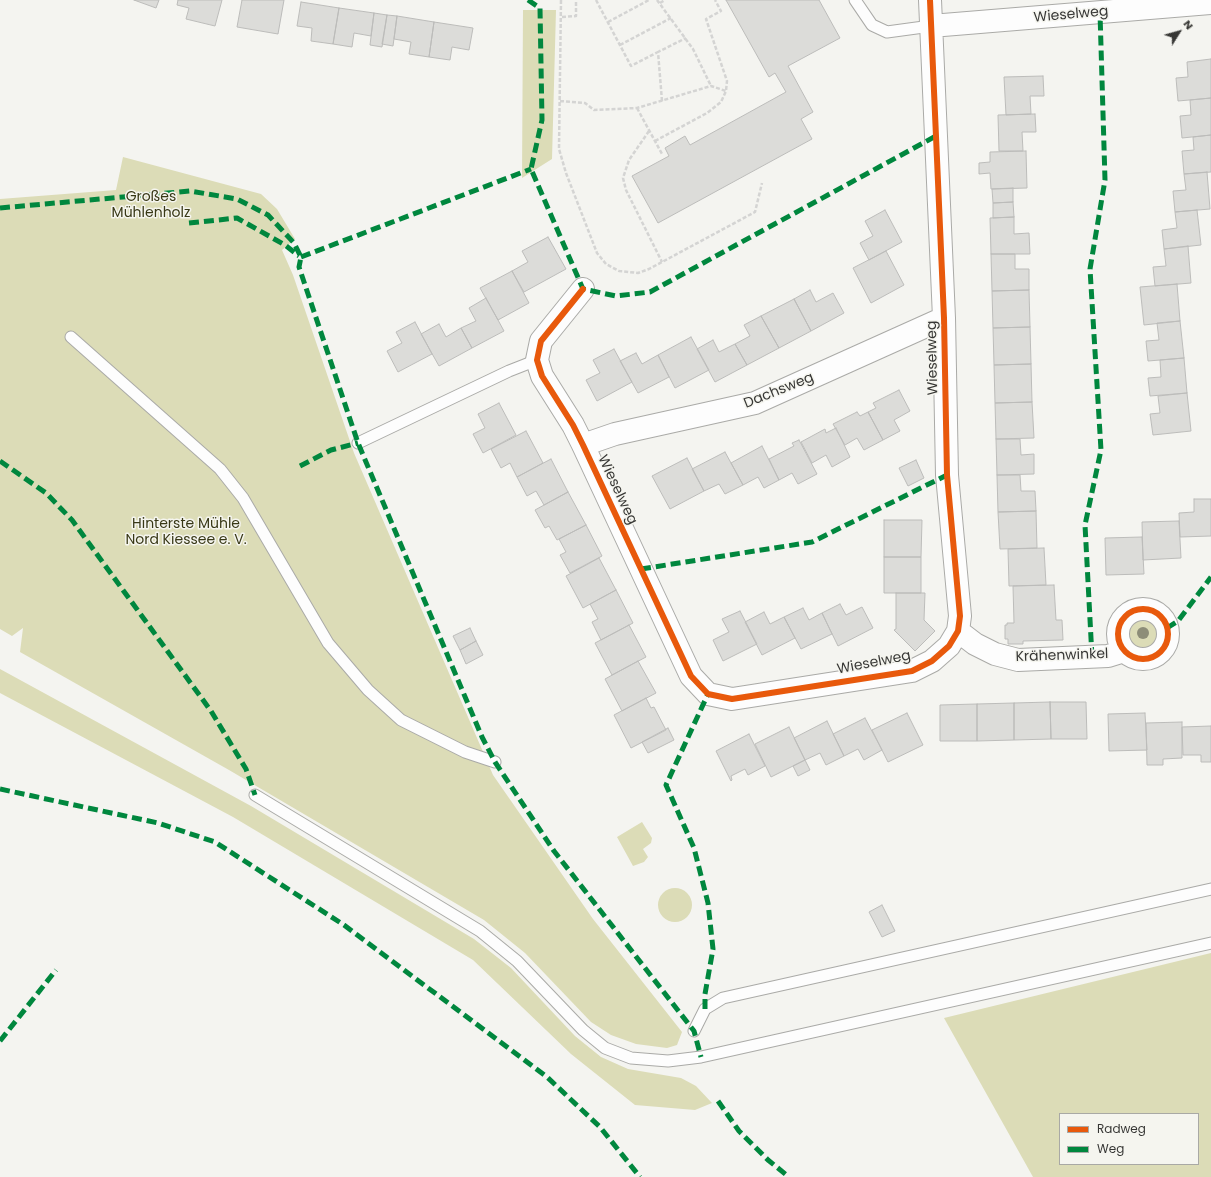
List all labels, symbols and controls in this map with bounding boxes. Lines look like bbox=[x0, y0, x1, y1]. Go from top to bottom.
street label: Wieselweg bbox=[1033, 3, 1109, 27]
north arrow bbox=[1159, 12, 1199, 52]
text: N bbox=[1180, 17, 1197, 33]
park label: Großes Mühlenholz bbox=[112, 189, 190, 222]
street label: Wieselweg bbox=[924, 320, 942, 396]
street label: Dachsweg bbox=[742, 369, 816, 413]
street label: Wieselweg bbox=[594, 453, 640, 527]
park label: Hinterste Mühle Nord Kiessee e. V. bbox=[125, 516, 247, 548]
street label: Krähenwinkel bbox=[1015, 646, 1109, 666]
street label: Wieselweg bbox=[836, 648, 912, 678]
legend bbox=[1059, 1113, 1199, 1165]
text: Radweg bbox=[1097, 1120, 1146, 1137]
text: Weg bbox=[1097, 1140, 1124, 1157]

